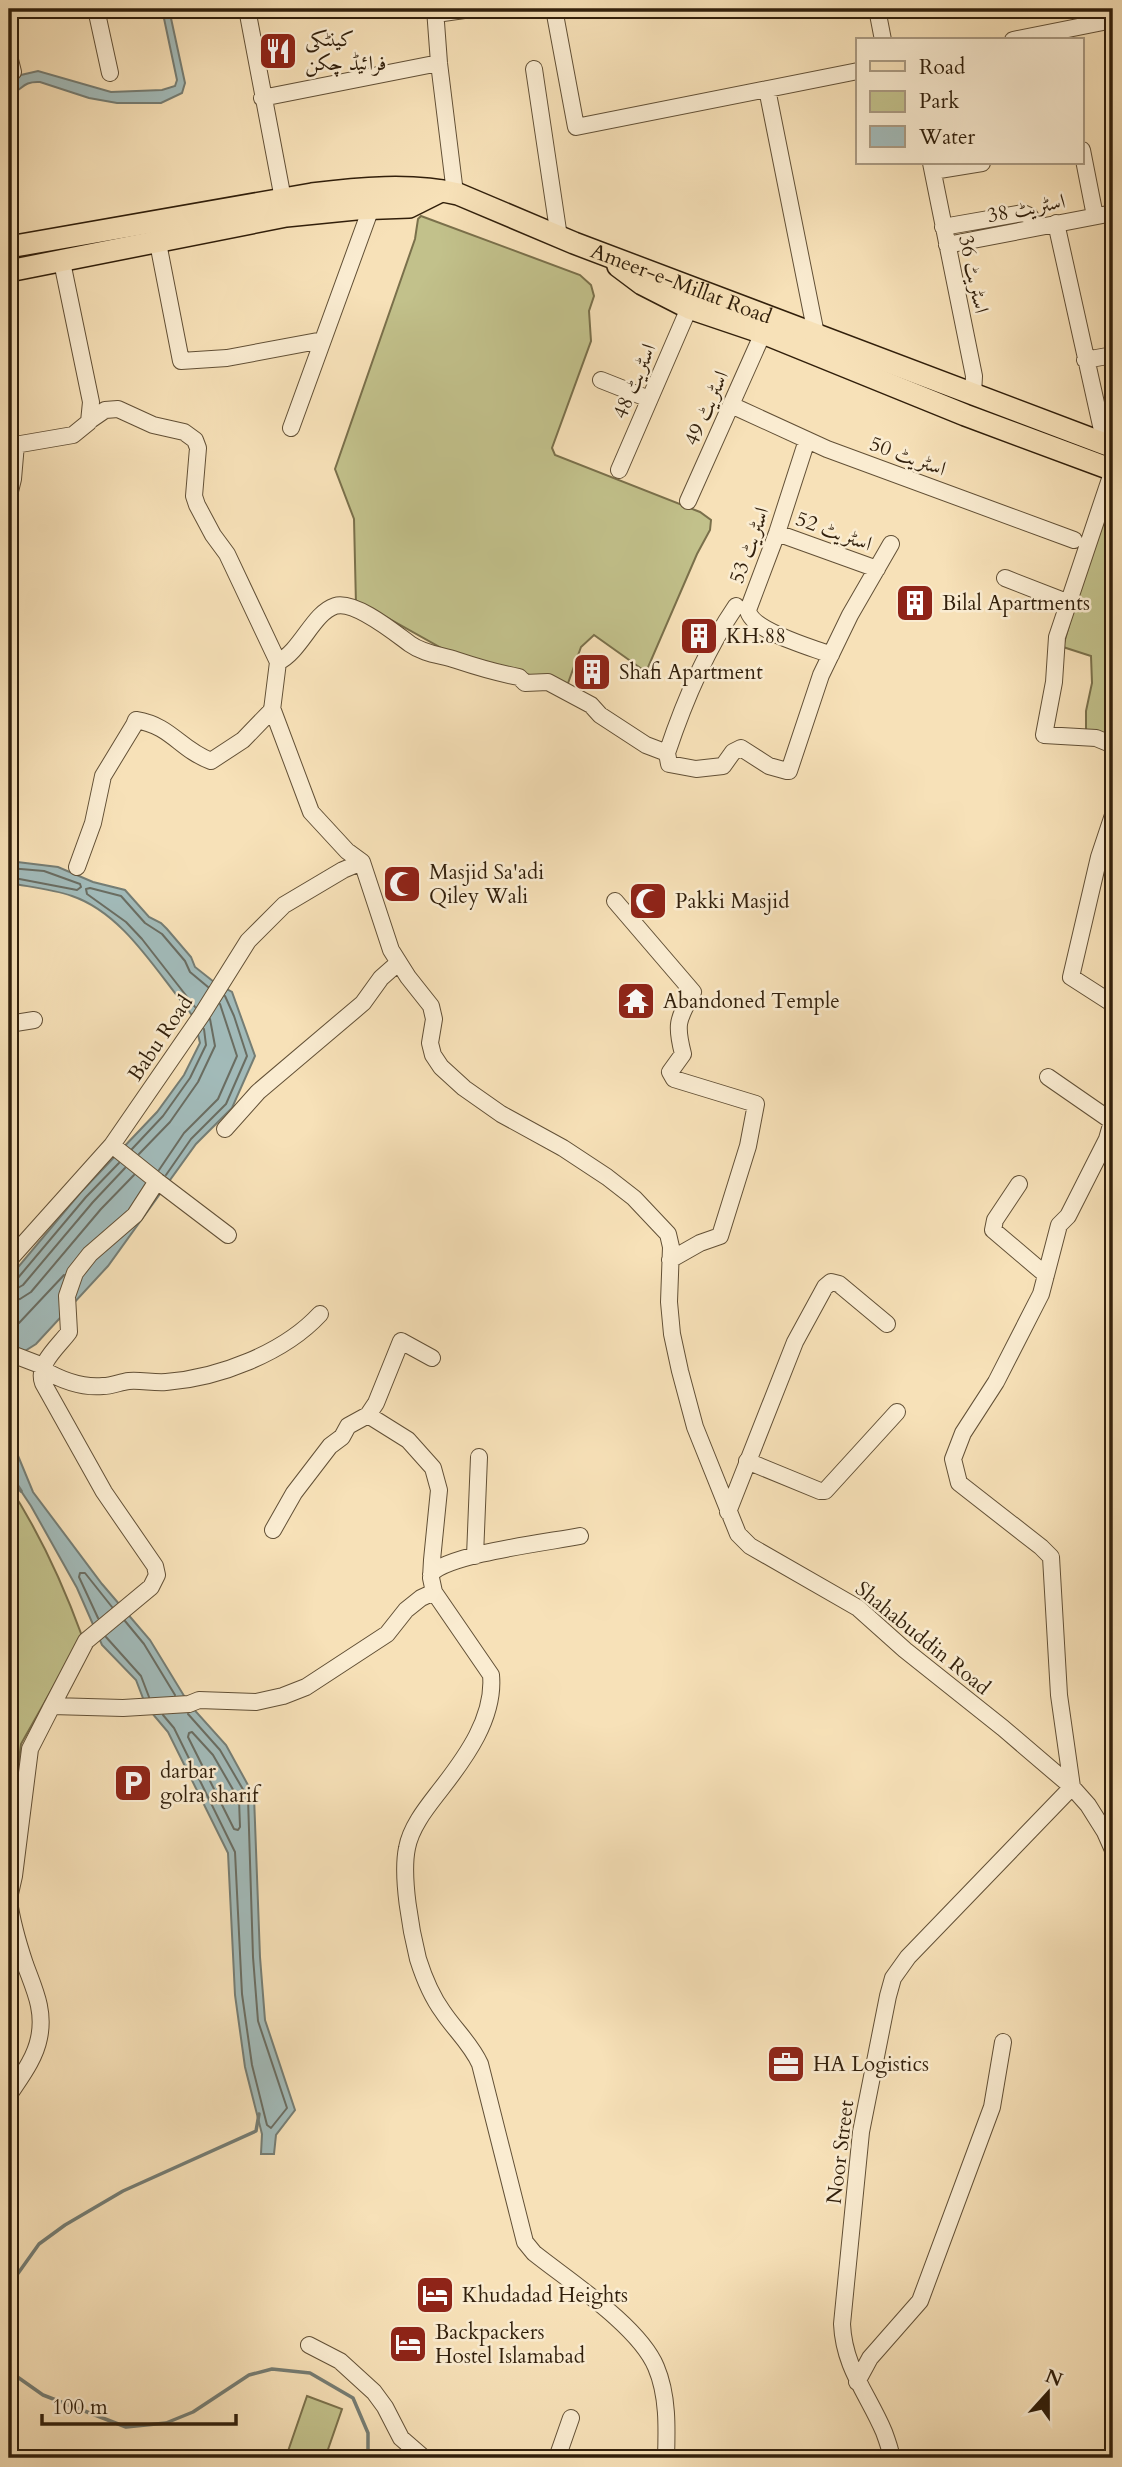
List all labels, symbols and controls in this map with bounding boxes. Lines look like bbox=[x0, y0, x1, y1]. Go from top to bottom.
place label: کینٹکی فرائیڈ چکن bbox=[305, 25, 386, 78]
restaurant icon: کینٹکی فرائیڈ چکن bbox=[257, 30, 299, 72]
legend bbox=[856, 38, 1084, 164]
text: Road bbox=[919, 53, 965, 82]
text: Park bbox=[919, 87, 960, 116]
text: Water bbox=[918, 123, 975, 152]
street label: اسٹریٹ 38 bbox=[984, 187, 1068, 230]
street label: اسٹریٹ 36 bbox=[951, 232, 996, 316]
street label: Ameer-e-Millat Road bbox=[586, 237, 776, 332]
street label: اسٹریٹ 48 bbox=[606, 339, 663, 423]
street label: اسٹریٹ 49 bbox=[677, 366, 736, 450]
street label: اسٹریٹ 50 bbox=[866, 429, 950, 484]
street label: اسٹریٹ 53 bbox=[722, 503, 777, 587]
street label: اسٹریٹ 52 bbox=[792, 504, 876, 559]
building icon: Bilal Apartments bbox=[894, 582, 936, 624]
place label: Bilal Apartments bbox=[942, 589, 1090, 618]
building icon: KH.88 bbox=[678, 615, 720, 657]
place label: KH.88 bbox=[726, 622, 786, 651]
building icon: Shafi Apartment bbox=[571, 651, 613, 693]
place label: Shafi Apartment bbox=[619, 658, 763, 687]
place label: Masjid Sa'adi Qiley Wali bbox=[429, 858, 544, 911]
mosque icon: Masjid Sa'adi Qiley Wali bbox=[381, 863, 423, 905]
mosque icon: Pakki Masjid bbox=[627, 880, 669, 922]
place label: Pakki Masjid bbox=[675, 887, 789, 916]
temple icon: Abandoned Temple bbox=[615, 980, 657, 1022]
place label: Abandoned Temple bbox=[663, 987, 840, 1016]
street label: Babu Road bbox=[121, 990, 200, 1087]
street label: Shahabuddin Road bbox=[849, 1575, 997, 1702]
place label: darbar golra sharif bbox=[160, 1757, 262, 1810]
parking icon: darbar golra sharif bbox=[112, 1762, 154, 1804]
office icon: HA Logistics bbox=[765, 2043, 807, 2085]
place label: HA Logistics bbox=[813, 2050, 929, 2079]
street label: Noor Street bbox=[820, 2098, 861, 2206]
hotel icon: Khudadad Heights bbox=[414, 2274, 456, 2316]
place label: Khudadad Heights bbox=[462, 2281, 628, 2310]
place label: Backpackers Hostel Islamabad bbox=[435, 2318, 585, 2371]
hotel icon: Backpackers Hostel Islamabad bbox=[387, 2323, 429, 2365]
north arrow bbox=[1014, 2358, 1084, 2428]
text: N bbox=[1041, 2363, 1067, 2393]
scale bar bbox=[42, 2383, 236, 2427]
text: 100 m bbox=[52, 2393, 108, 2422]

